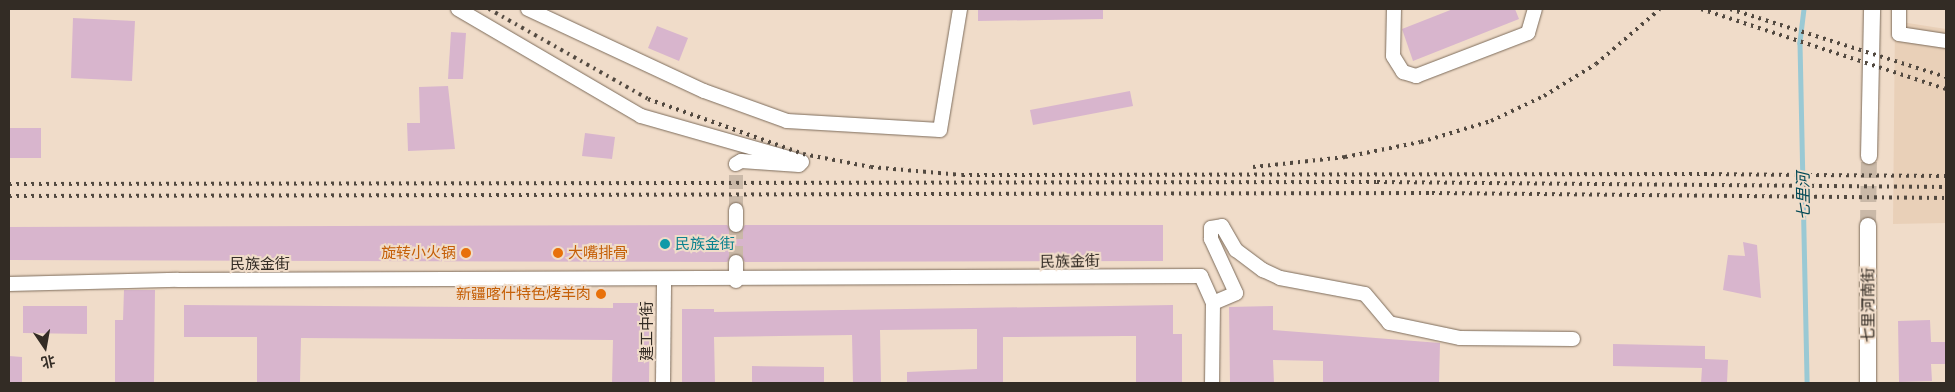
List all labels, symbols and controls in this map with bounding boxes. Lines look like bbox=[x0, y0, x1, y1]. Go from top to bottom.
water label: 七里河 bbox=[1793, 172, 1813, 220]
place label: 民族金街 bbox=[675, 235, 735, 253]
marker: 民族金街 bbox=[659, 238, 671, 250]
place label: 旋转小火锅 bbox=[381, 244, 456, 262]
place label: 大嘴排骨 bbox=[568, 244, 628, 262]
marker: 旋转小火锅 bbox=[460, 247, 472, 259]
marker: 大嘴排骨 bbox=[552, 247, 564, 259]
street label: 民族金街 bbox=[1040, 251, 1100, 271]
street label: 民族金街 bbox=[230, 255, 290, 273]
street label: 七里河南街 bbox=[1859, 268, 1877, 342]
place label: 新疆喀什特色烤羊肉 bbox=[456, 285, 591, 303]
marker: 新疆喀什特色烤羊肉 bbox=[595, 288, 607, 300]
street label: 建工中街 bbox=[638, 301, 656, 361]
north arrow bbox=[20, 322, 70, 372]
text: 北 bbox=[39, 351, 57, 372]

